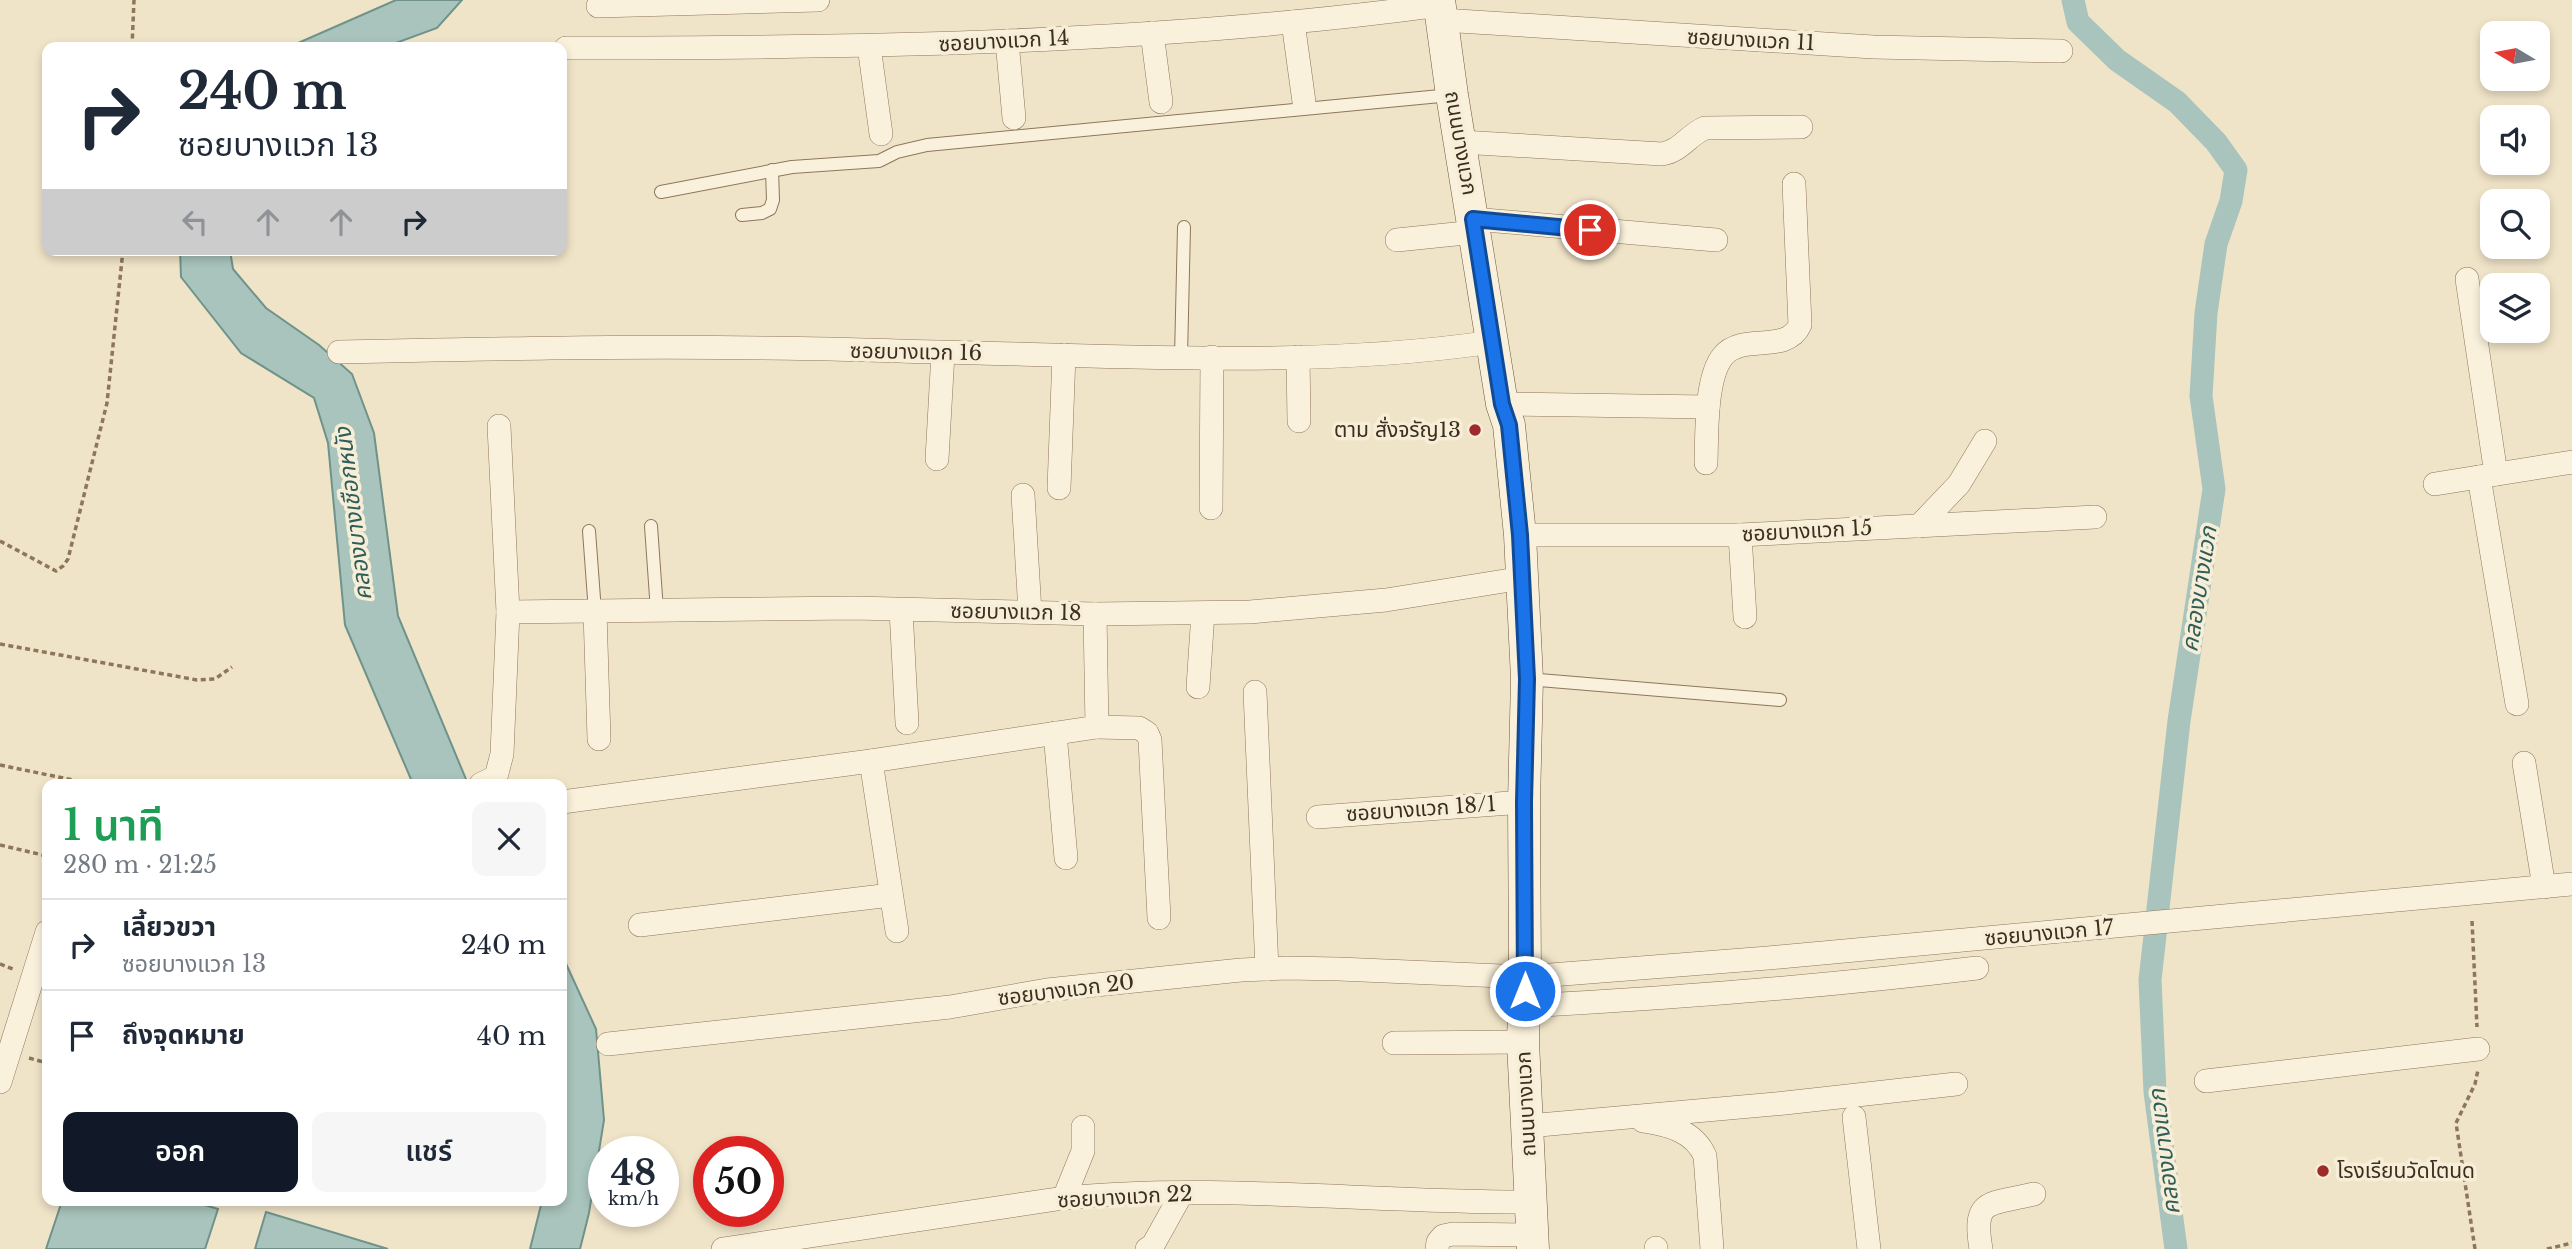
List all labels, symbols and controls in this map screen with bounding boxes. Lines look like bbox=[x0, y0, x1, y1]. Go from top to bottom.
north arrow bbox=[2480, 21, 2550, 91]
map controls bbox=[2480, 21, 2550, 343]
street label: ซอยบางแวก 11 bbox=[1686, 24, 1816, 56]
street label: ซอยบางแวก 14 bbox=[938, 25, 1070, 57]
text: 240 m bbox=[178, 61, 347, 122]
icon: right bbox=[63, 70, 154, 161]
street label: ถนนบางแวก bbox=[1439, 89, 1483, 197]
button: sound bbox=[2480, 105, 2550, 175]
text: ซอยบางแวก 13 bbox=[178, 125, 379, 165]
button: search bbox=[2480, 189, 2550, 259]
pin bbox=[1560, 200, 1620, 260]
icon: left bbox=[176, 203, 214, 241]
icon: ahead bbox=[249, 203, 287, 241]
icon: ahead bbox=[322, 203, 360, 241]
icon: right bbox=[395, 203, 433, 241]
icon: arrive bbox=[1571, 211, 1609, 249]
button: layers bbox=[2480, 273, 2550, 343]
street label: ซอยบางแวก 16 bbox=[850, 338, 982, 366]
place label: ตาม สั่งจรัญ13 bbox=[1334, 416, 1461, 443]
marker: ตาม สั่งจรัญ13 bbox=[1467, 422, 1483, 438]
water label: คลองบางเชือกหนัง bbox=[328, 424, 378, 602]
street label: ซอยบางแวก 15 bbox=[1741, 515, 1873, 547]
water label: คลองบางแวก bbox=[2175, 523, 2223, 654]
street label: ซอยบางแวก 18 bbox=[950, 598, 1082, 626]
street label: ซอยบางแวก 18/1 bbox=[1345, 791, 1497, 827]
text: 1 นาที bbox=[63, 799, 164, 851]
button: close bbox=[472, 802, 546, 876]
text: 280 m · 21:25 bbox=[63, 851, 217, 879]
text: เลี้ยวขวา bbox=[122, 911, 216, 943]
street label: ซอยบางแวก 17 bbox=[1983, 914, 2115, 952]
icon: right bbox=[63, 926, 101, 964]
text: 240 m bbox=[461, 929, 546, 961]
text: ซอยบางแวก 13 bbox=[122, 950, 266, 978]
position arrow bbox=[1488, 954, 1562, 1028]
street label: ซอยบางแวก 20 bbox=[996, 969, 1136, 1011]
icon: arrive bbox=[63, 1017, 101, 1055]
text: ถึงจุดหมาย bbox=[122, 1019, 245, 1051]
text: 40 m bbox=[477, 1020, 546, 1052]
street label: ถนนบางแวก bbox=[1510, 1051, 1542, 1157]
water label: คลองบางแวก bbox=[2142, 1086, 2186, 1216]
button: ออก bbox=[63, 1112, 298, 1192]
button: แชร์ bbox=[312, 1112, 546, 1192]
speed limit sign: 50 bbox=[693, 1136, 784, 1227]
text: 48 bbox=[611, 1151, 656, 1194]
place label: โรงเรียนวัดโตนด bbox=[2337, 1158, 2475, 1184]
marker: โรงเรียนวัดโตนด bbox=[2315, 1163, 2331, 1179]
street label: ซอยบางแวก 22 bbox=[1057, 1180, 1193, 1214]
text: km/h bbox=[608, 1188, 659, 1210]

